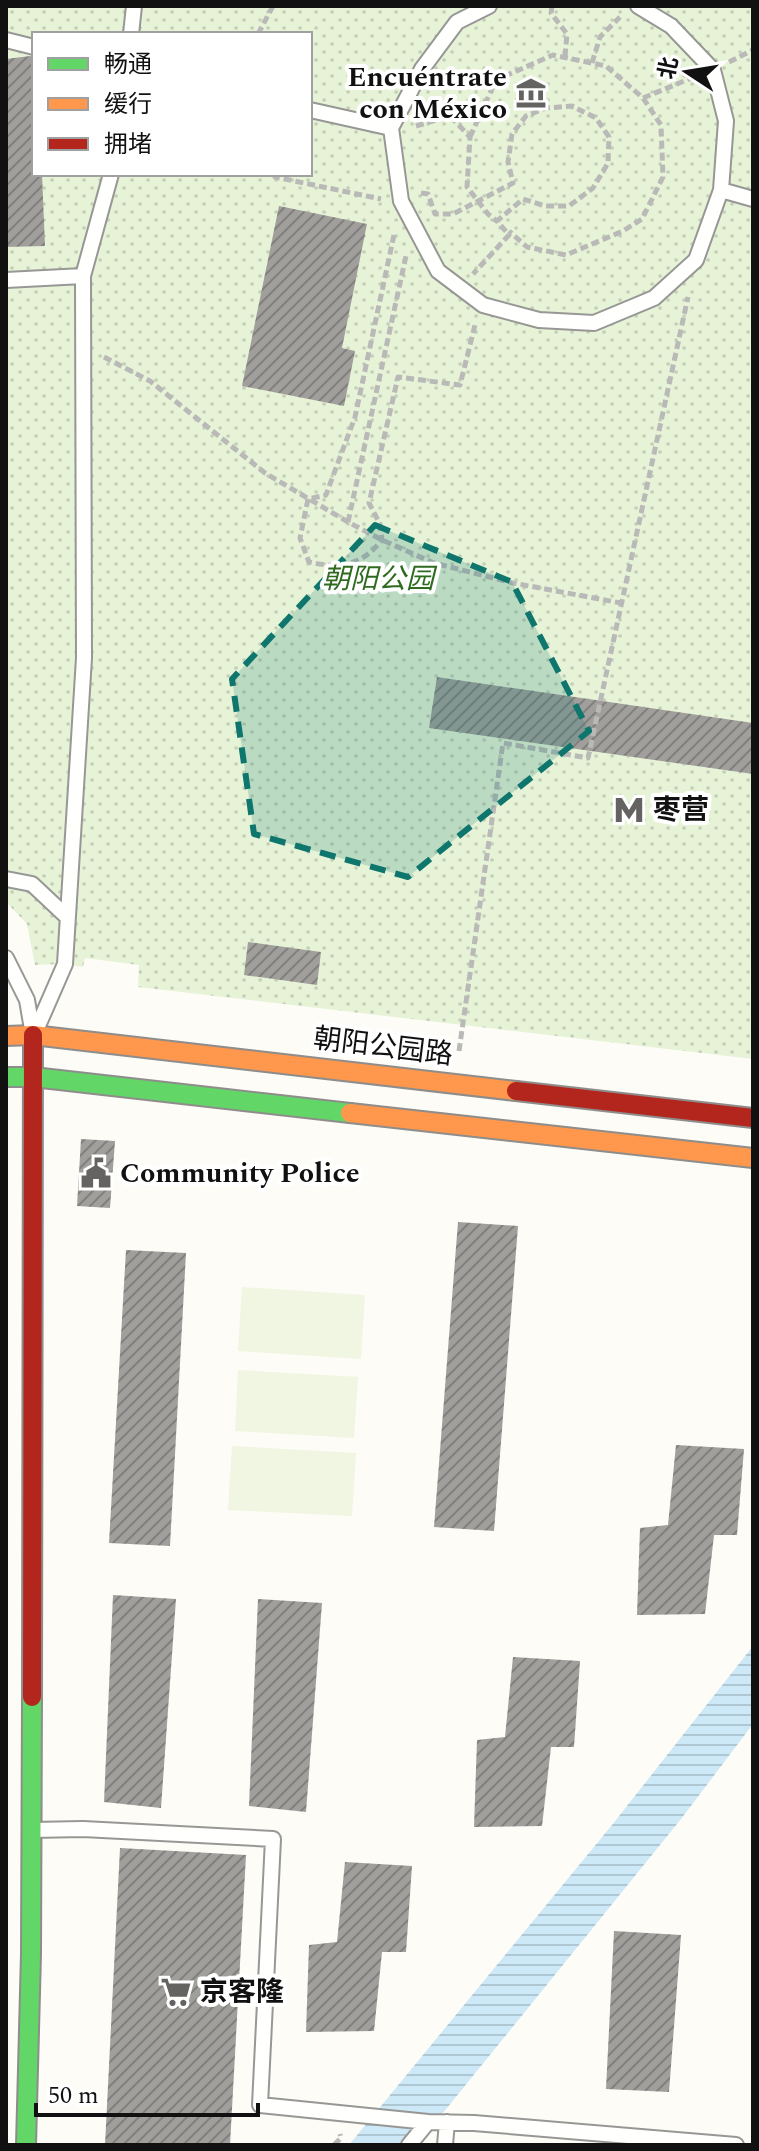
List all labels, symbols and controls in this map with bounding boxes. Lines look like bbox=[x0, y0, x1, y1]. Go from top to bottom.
legend bbox=[32, 32, 312, 176]
north arrow bbox=[647, 32, 727, 112]
text: 畅通 bbox=[104, 47, 152, 83]
text: 北 bbox=[650, 54, 687, 82]
place label: Encuéntrate con México bbox=[347, 56, 507, 131]
museum icon: Encuéntrate con México bbox=[514, 76, 548, 110]
text: 缓行 bbox=[104, 87, 152, 123]
text: 拥堵 bbox=[104, 127, 152, 163]
park label: 朝阳公园 bbox=[322, 558, 438, 601]
place label: 枣营 bbox=[653, 789, 709, 832]
metro station icon: 枣营 bbox=[612, 793, 646, 827]
street label: 朝阳公园路 bbox=[311, 1017, 455, 1077]
place label: Community Police bbox=[120, 1152, 360, 1195]
public building icon: Community Police bbox=[79, 1156, 113, 1190]
place label: 京客隆 bbox=[200, 1971, 284, 2014]
supermarket icon: 京客隆 bbox=[159, 1975, 193, 2009]
scale bar bbox=[36, 2067, 258, 2117]
text: 50 m bbox=[48, 2078, 99, 2114]

